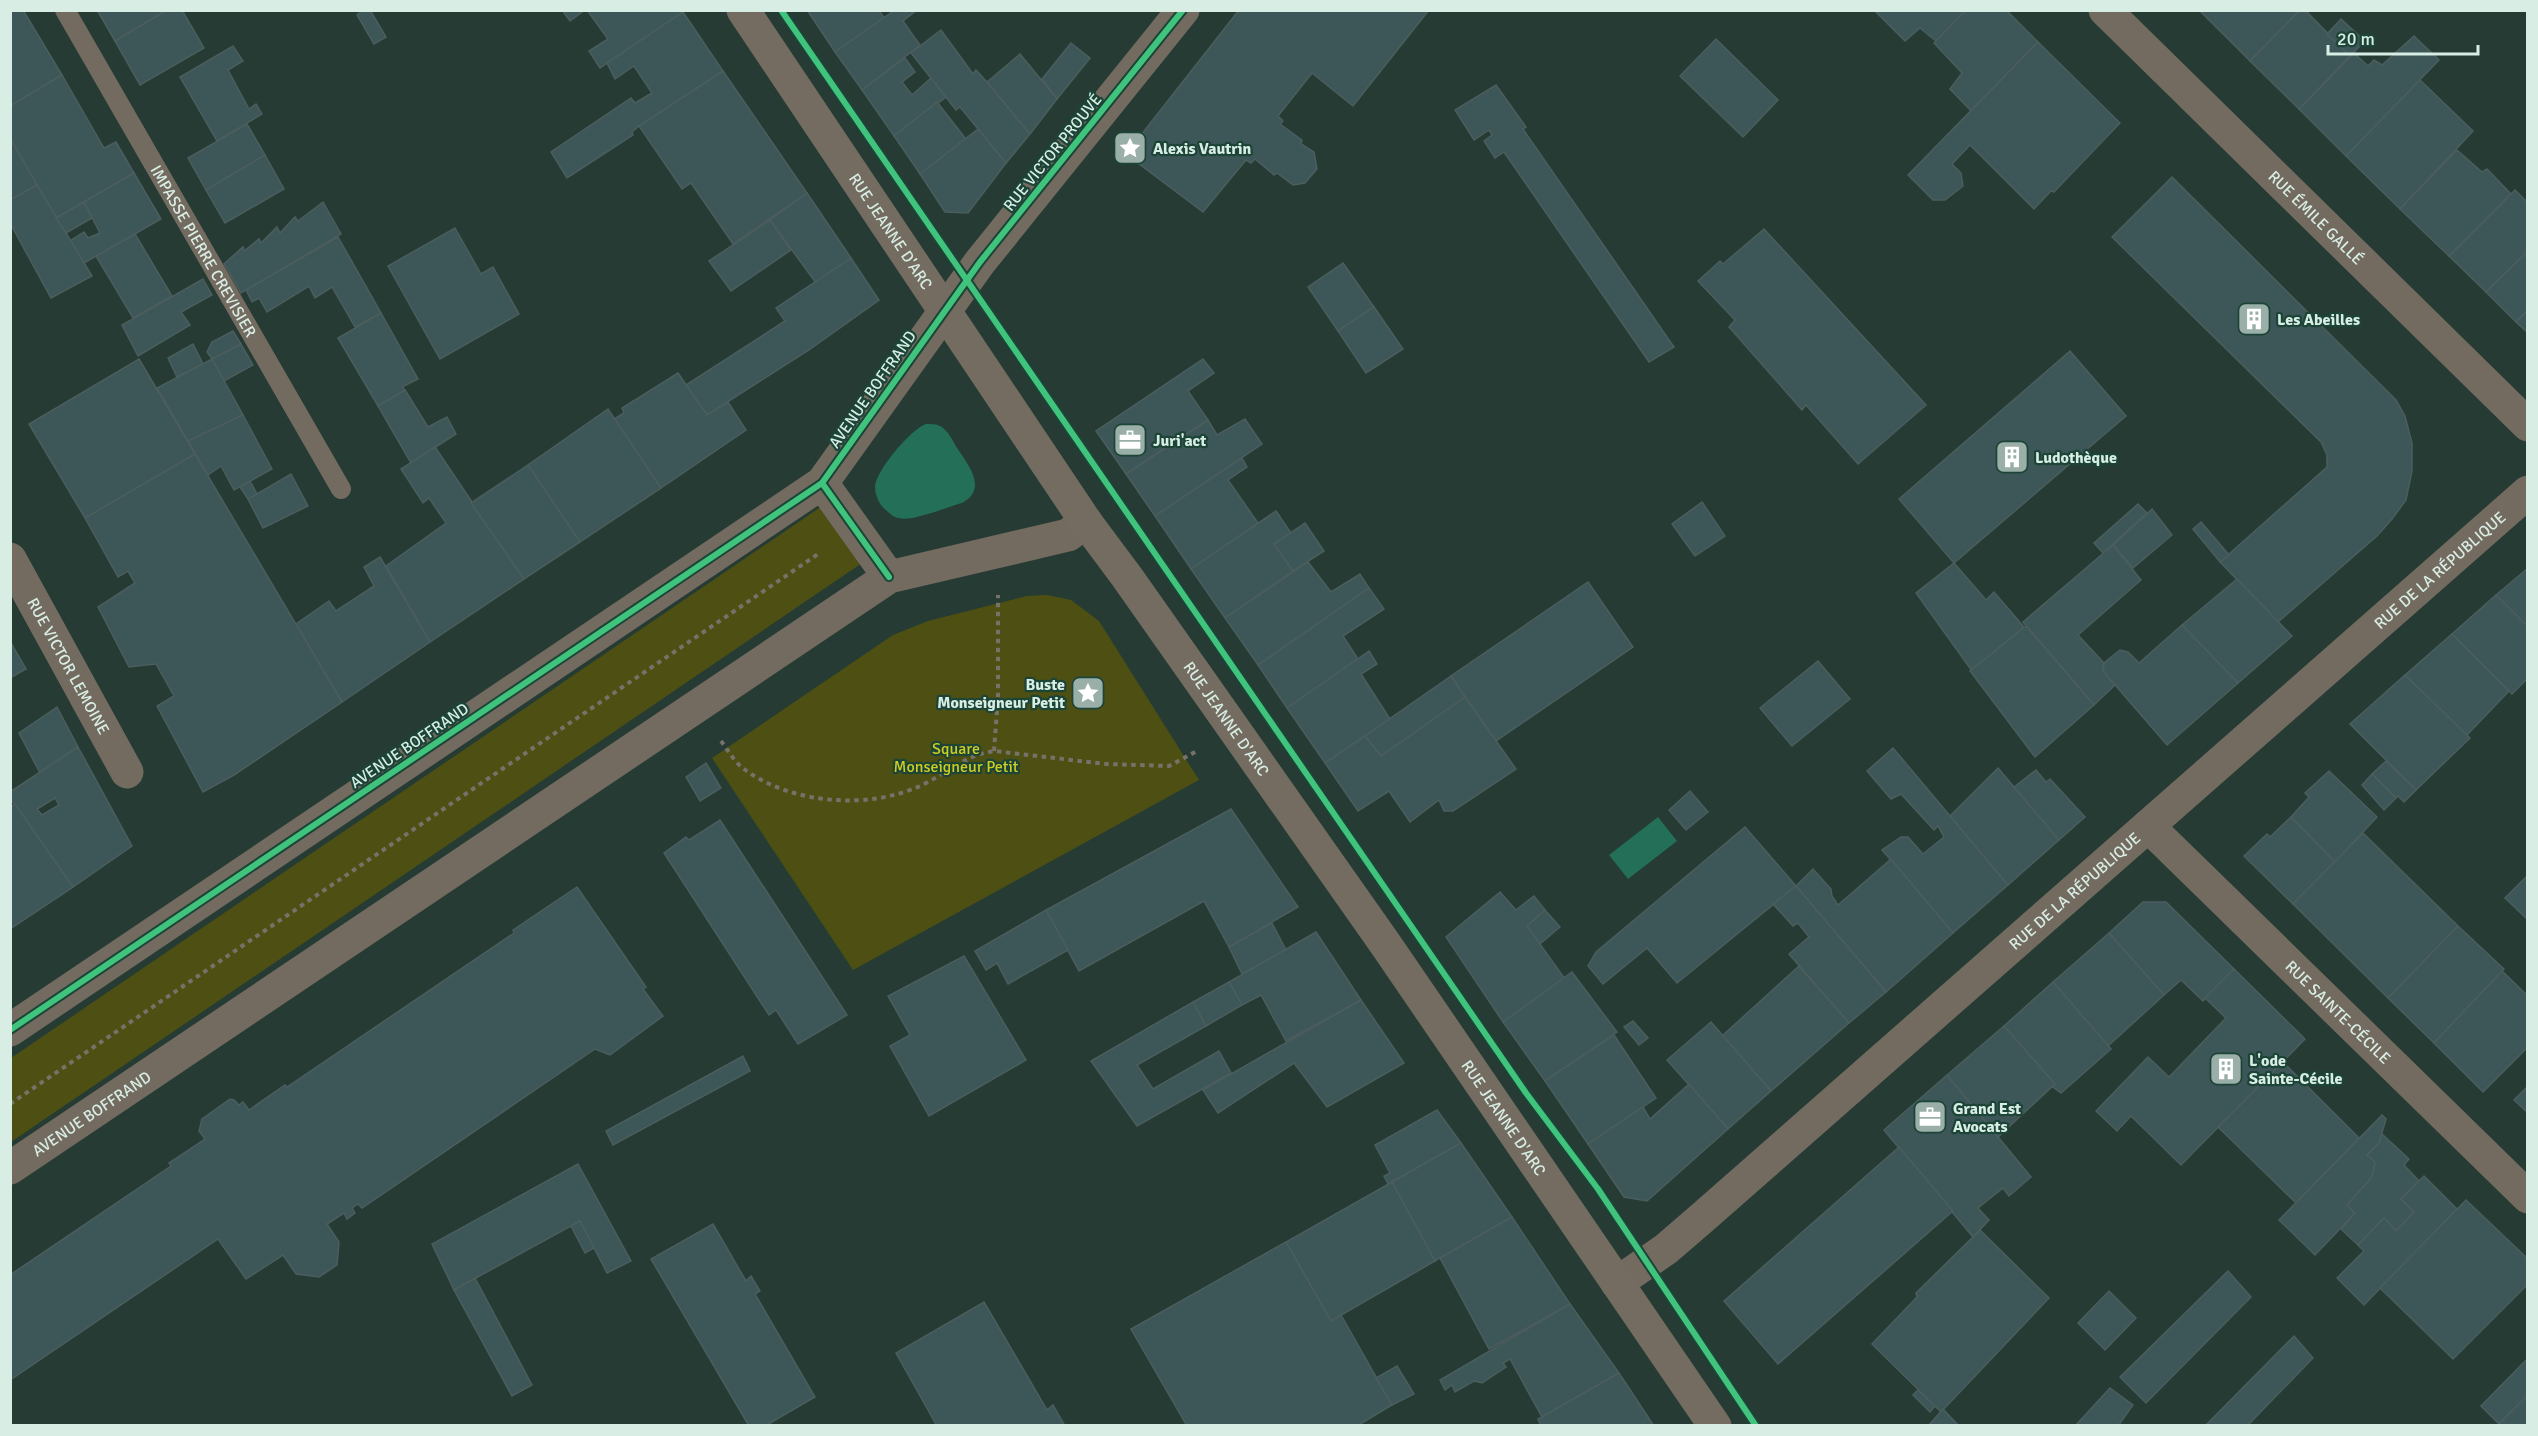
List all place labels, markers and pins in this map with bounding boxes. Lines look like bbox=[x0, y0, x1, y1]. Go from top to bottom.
place icon: Alexis Vautrin bbox=[1112, 130, 1148, 166]
place label: Alexis Vautrin bbox=[1153, 139, 1252, 159]
building icon: Les Abeilles bbox=[2236, 301, 2272, 337]
place label: Les Abeilles bbox=[2277, 310, 2360, 330]
office icon: Juri'act bbox=[1112, 422, 1148, 458]
place label: Juri'act bbox=[1153, 431, 1206, 451]
building icon: Ludothèque bbox=[1994, 439, 2030, 475]
place label: Ludothèque bbox=[2035, 448, 2117, 468]
place label: Buste Monseigneur Petit bbox=[937, 675, 1065, 713]
place icon: Buste Monseigneur Petit bbox=[1070, 675, 1106, 711]
building icon: L'ode Sainte-Cécile bbox=[2208, 1051, 2244, 1087]
place label: L'ode Sainte-Cécile bbox=[2249, 1051, 2343, 1089]
office icon: Grand Est Avocats bbox=[1912, 1099, 1948, 1135]
place label: Grand Est Avocats bbox=[1953, 1099, 2021, 1137]

